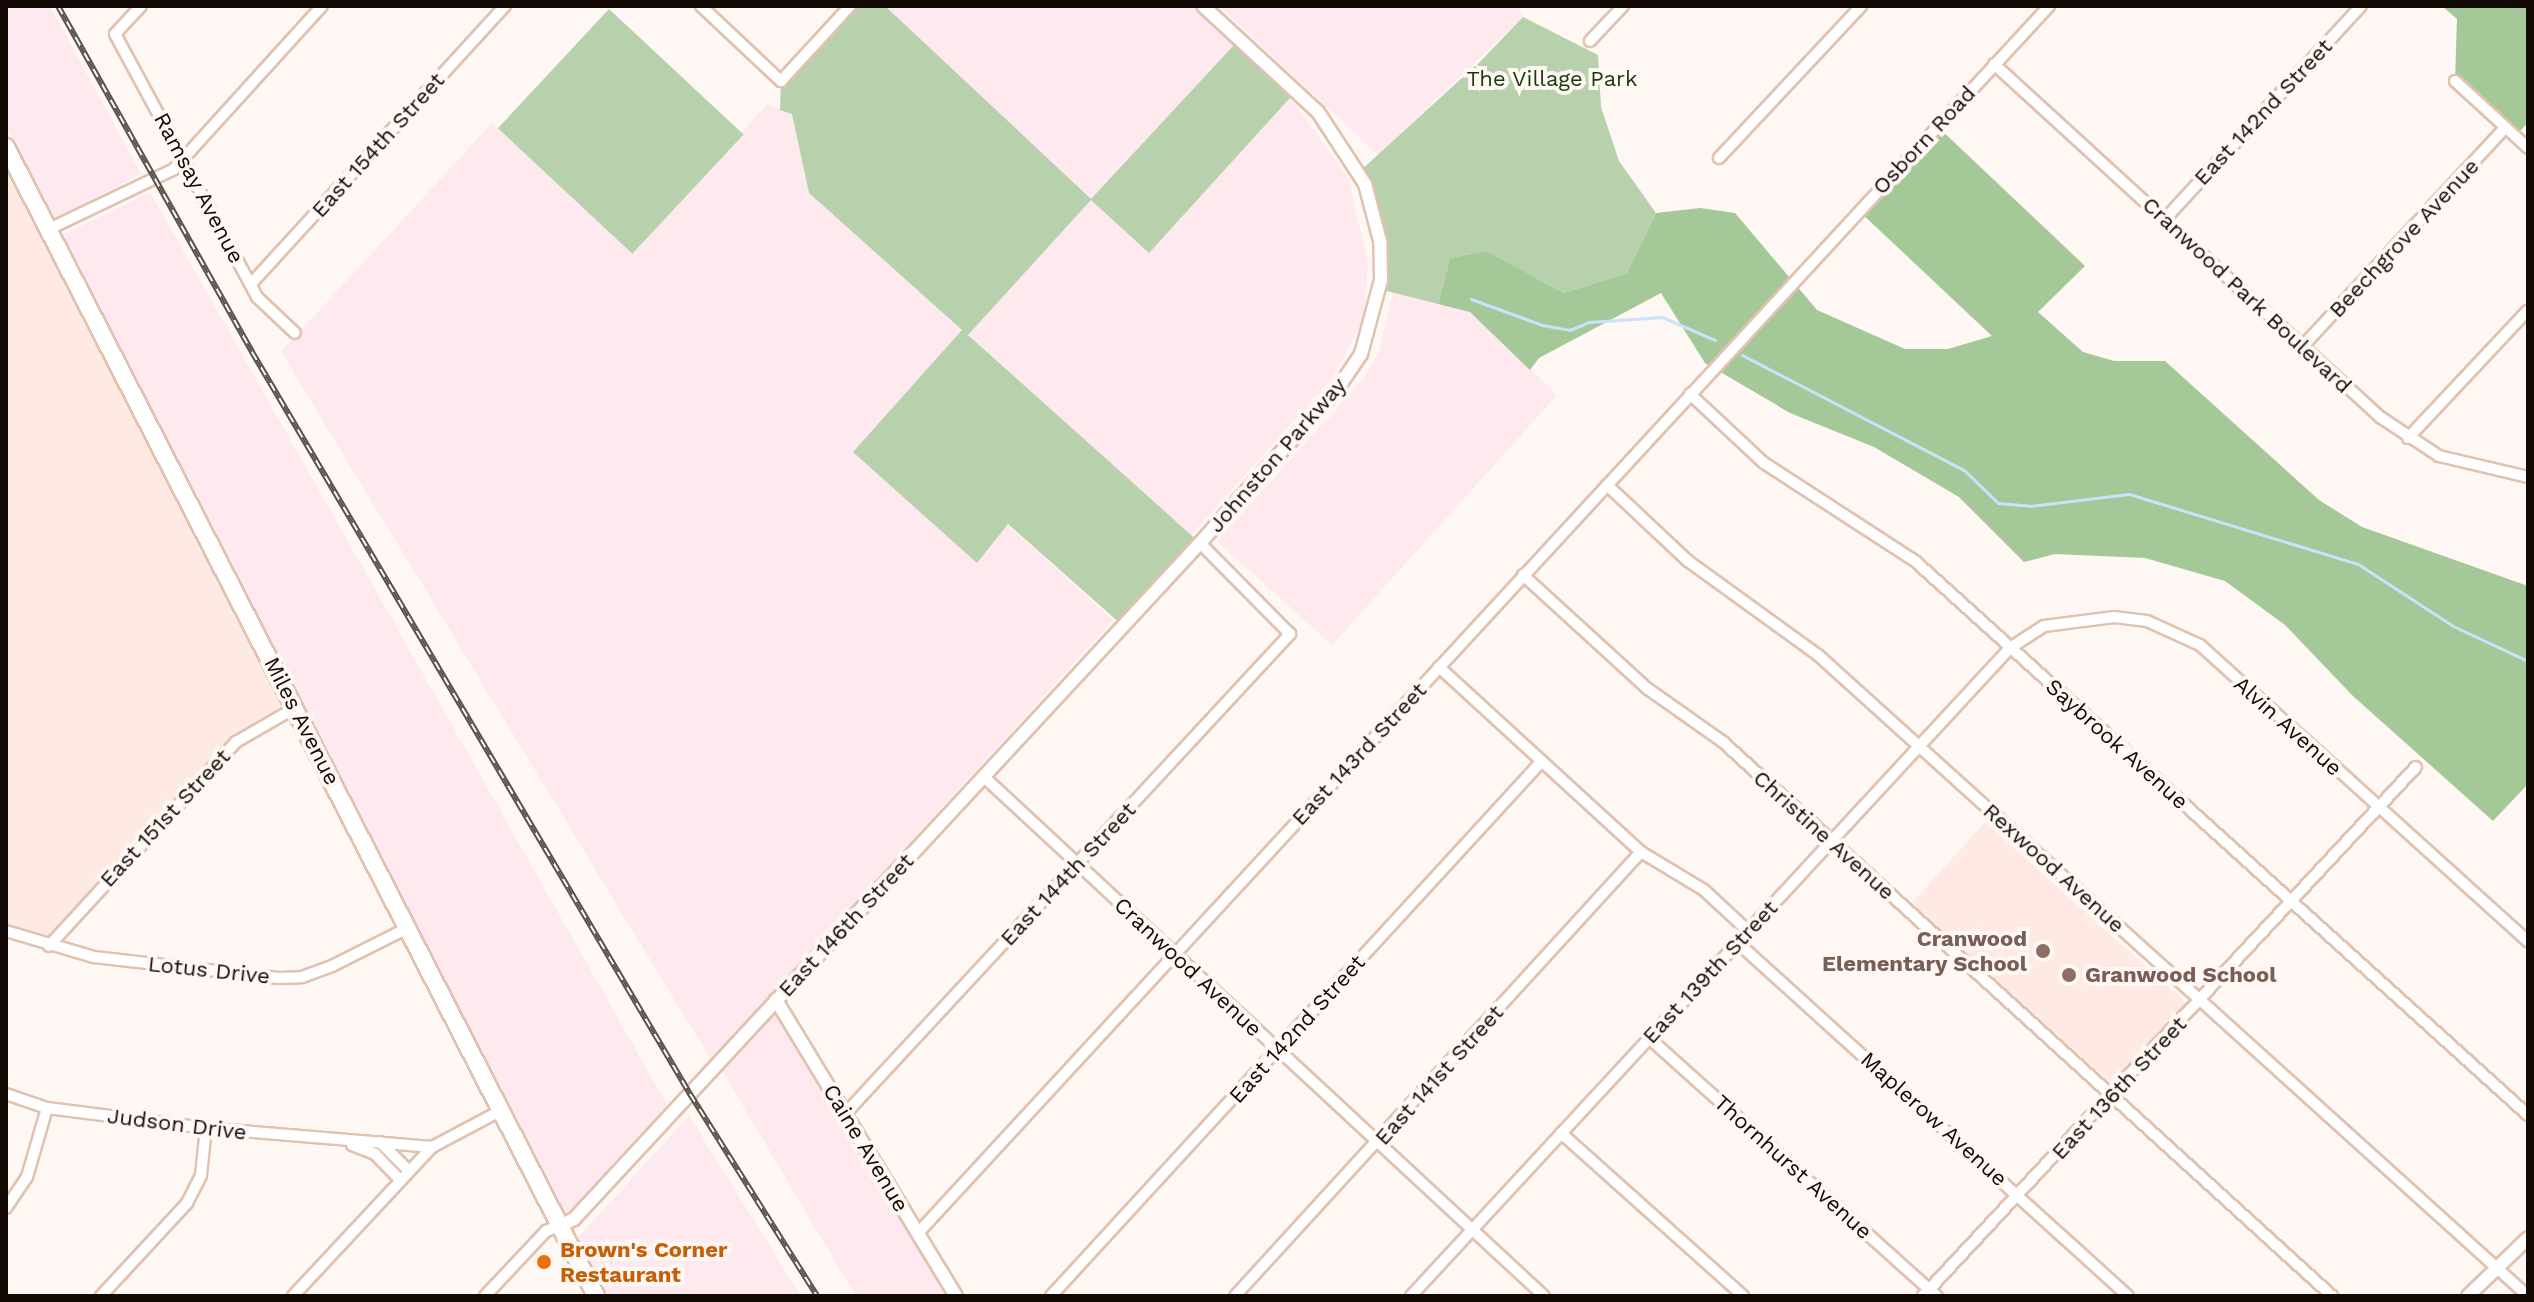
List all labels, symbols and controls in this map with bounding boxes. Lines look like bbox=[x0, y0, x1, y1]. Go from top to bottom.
street label: East 142nd Street bbox=[2188, 33, 2338, 191]
park label: The Village Park bbox=[1466, 66, 1638, 92]
street label: East 154th Street bbox=[306, 67, 450, 223]
street label: Osborn Road bbox=[1867, 80, 1981, 200]
street label: Ramsay Avenue bbox=[148, 108, 250, 268]
street label: Beechgrove Avenue bbox=[2323, 153, 2485, 323]
street label: Cranwood Park Boulevard bbox=[2137, 191, 2357, 399]
street label: Johnston Parkway bbox=[1203, 372, 1351, 538]
street label: Miles Avenue bbox=[258, 652, 346, 790]
street label: Alvin Avenue bbox=[2228, 670, 2348, 782]
street label: Saybrook Avenue bbox=[2040, 673, 2194, 815]
street label: East 143rd Street bbox=[1286, 677, 1432, 831]
street label: East 151st Street bbox=[94, 743, 236, 893]
street label: Christine Avenue bbox=[1748, 764, 1900, 906]
street label: East 144th Street bbox=[995, 797, 1141, 951]
street label: Rexwood Avenue bbox=[1978, 797, 2130, 939]
street label: East 146th Street bbox=[773, 848, 919, 1002]
street label: Cranwood Avenue bbox=[1108, 891, 1268, 1043]
street label: East 139th Street bbox=[1637, 895, 1783, 1049]
place label: Cranwood Elementary School bbox=[1822, 925, 2027, 976]
marker: Cranwood Elementary School bbox=[2034, 942, 2052, 960]
street label: East 142nd Street bbox=[1223, 949, 1371, 1109]
street label: Lotus Drive bbox=[147, 950, 271, 990]
place label: Granwood School bbox=[2085, 962, 2276, 988]
marker: Granwood School bbox=[2060, 966, 2078, 984]
street label: East 141st Street bbox=[1369, 999, 1509, 1151]
street label: East 136th Street bbox=[2046, 1011, 2192, 1165]
street label: Maplerow Avenue bbox=[1855, 1046, 2013, 1192]
street label: Caine Avenue bbox=[817, 1079, 915, 1217]
street label: Thornhurst Avenue bbox=[1708, 1089, 1878, 1245]
street label: Judson Drive bbox=[106, 1102, 248, 1146]
place label: Brown's Corner Restaurant bbox=[560, 1236, 727, 1288]
marker: Brown's Corner Restaurant bbox=[535, 1253, 553, 1271]

